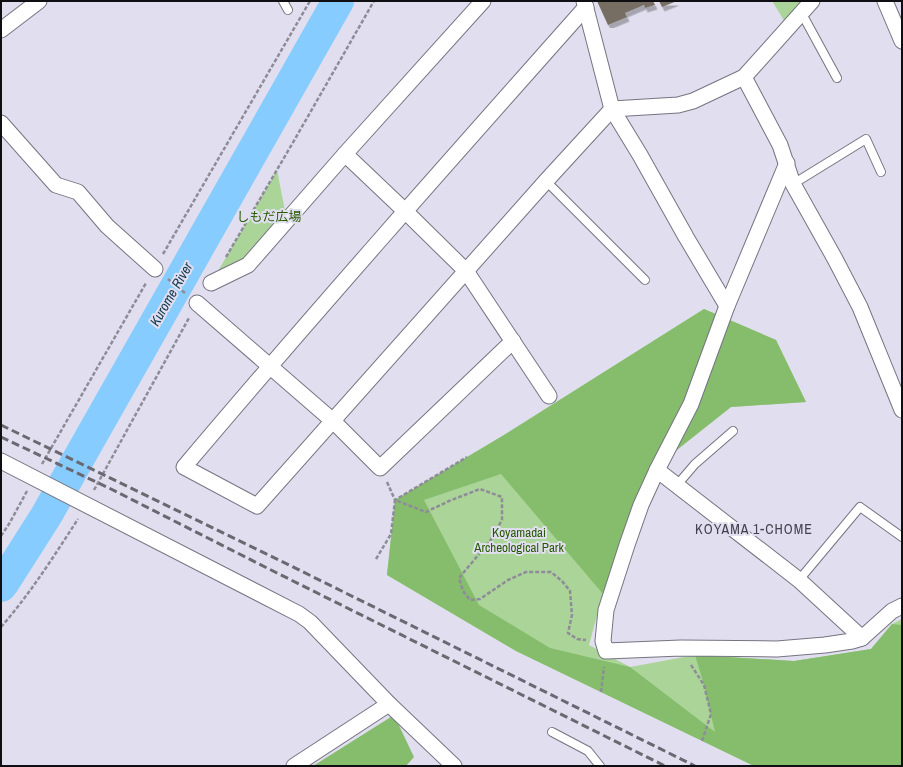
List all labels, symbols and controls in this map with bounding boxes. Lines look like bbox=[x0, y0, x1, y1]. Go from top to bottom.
park label: しもだ広場 bbox=[236, 208, 302, 225]
water label: Kurome River bbox=[146, 258, 197, 329]
district label: KOYAMA 1-CHOME bbox=[695, 520, 813, 538]
park label: Koyamadai Archeological Park bbox=[473, 524, 564, 556]

